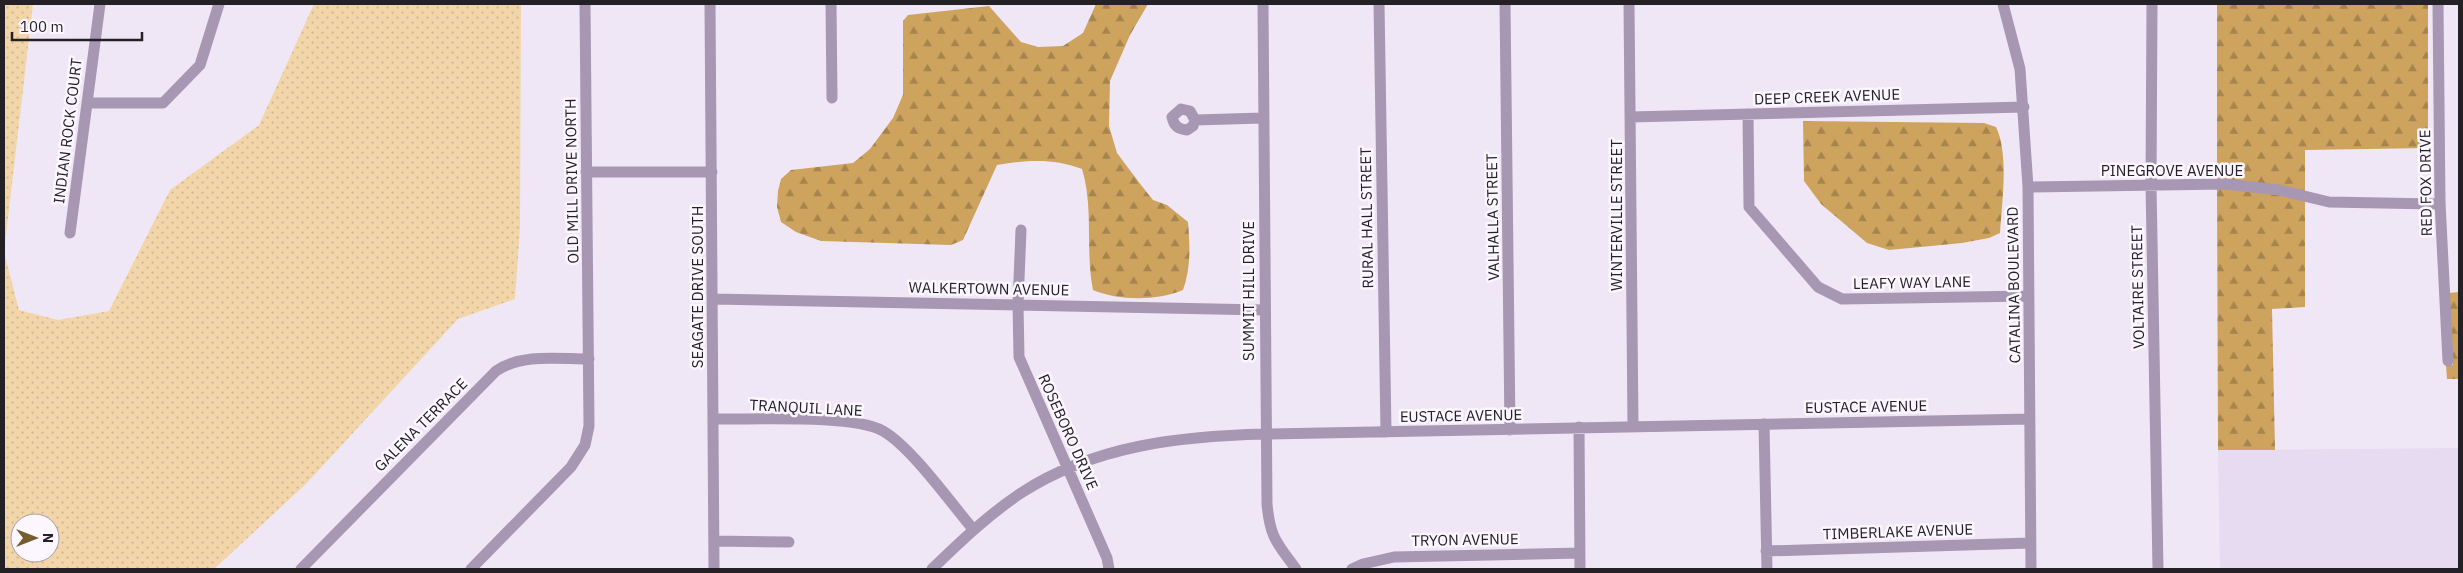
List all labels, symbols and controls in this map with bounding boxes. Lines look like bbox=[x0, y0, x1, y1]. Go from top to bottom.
scale bar bbox=[12, 10, 142, 42]
text: 100 m bbox=[20, 17, 64, 36]
street label: INDIAN ROCK COURT bbox=[49, 57, 86, 205]
street label: DEEP CREEK AVENUE bbox=[1754, 84, 1900, 109]
street label: OLD MILL DRIVE NORTH bbox=[561, 98, 582, 264]
street label: RED FOX DRIVE bbox=[2415, 129, 2436, 237]
street label: WINTERVILLE STREET bbox=[1607, 139, 1626, 291]
street label: RURAL HALL STREET bbox=[1356, 147, 1377, 289]
street label: VALHALLA STREET bbox=[1482, 153, 1503, 281]
street label: PINEGROVE AVENUE bbox=[2101, 161, 2243, 180]
street label: SEAGATE DRIVE SOUTH bbox=[688, 206, 707, 368]
street label: CATALINA BOULEVARD bbox=[2003, 206, 2024, 364]
street label: SUMMIT HILL DRIVE bbox=[1239, 221, 1258, 361]
street label: VOLTAIRE STREET bbox=[2127, 224, 2148, 349]
street label: LEAFY WAY LANE bbox=[1853, 272, 1971, 293]
street label: WALKERTOWN AVENUE bbox=[908, 278, 1070, 299]
street label: ROSEBORO DRIVE bbox=[1034, 371, 1103, 493]
street label: GALENA TERRACE bbox=[370, 374, 471, 475]
street label: TRANQUIL LANE bbox=[749, 395, 863, 420]
street label: EUSTACE AVENUE bbox=[1805, 396, 1927, 417]
street label: EUSTACE AVENUE bbox=[1400, 405, 1522, 426]
north arrow bbox=[10, 513, 60, 563]
street label: TIMBERLAKE AVENUE bbox=[1822, 519, 1973, 544]
street label: TRYON AVENUE bbox=[1411, 529, 1519, 550]
text: N bbox=[39, 533, 57, 543]

